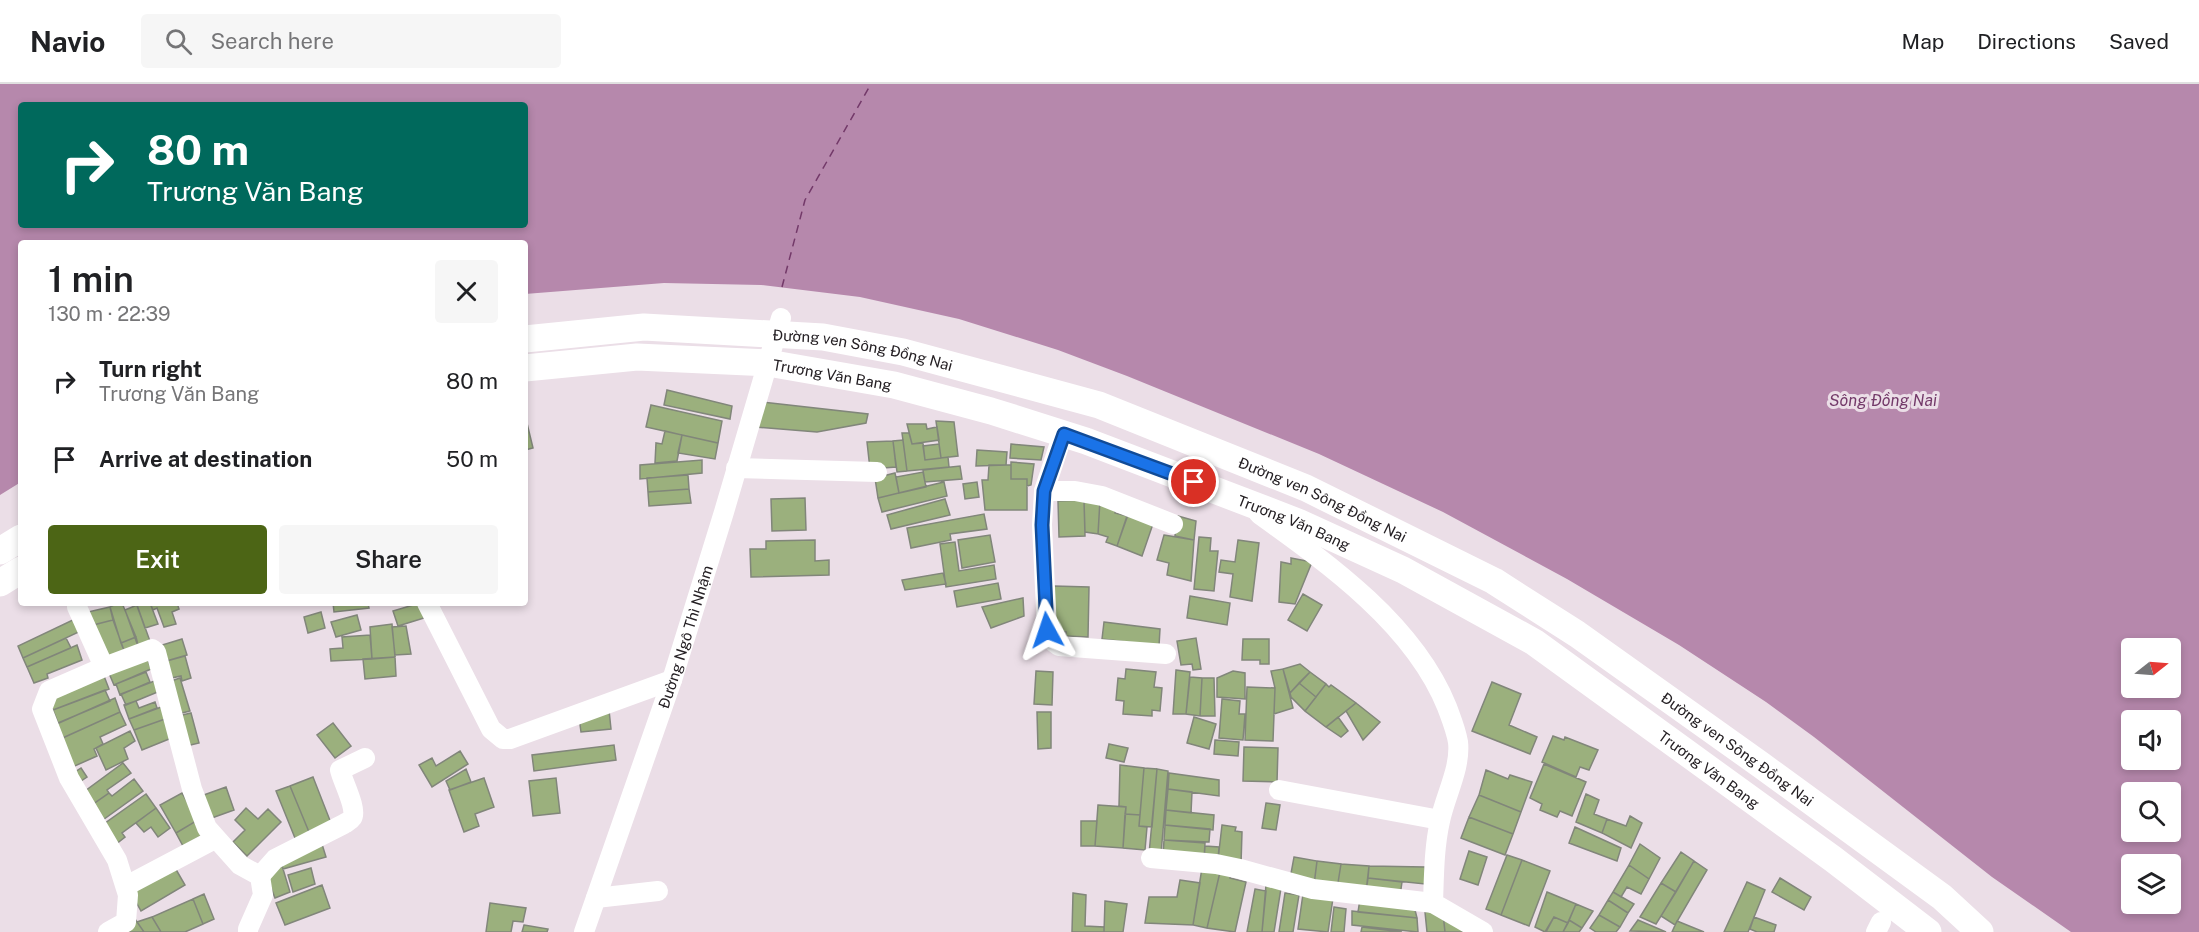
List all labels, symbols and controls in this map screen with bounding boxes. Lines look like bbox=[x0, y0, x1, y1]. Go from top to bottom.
search box bbox=[141, 14, 561, 68]
text: Navio bbox=[30, 25, 105, 58]
icon: search bbox=[162, 25, 195, 58]
text: Search here bbox=[210, 28, 334, 54]
text: Map bbox=[1902, 29, 1944, 54]
text: Directions bbox=[1977, 29, 2076, 54]
text: Saved bbox=[2109, 29, 2169, 54]
text: 80 m bbox=[147, 125, 249, 174]
icon: right bbox=[48, 126, 126, 204]
text: Trương Văn Bang bbox=[147, 175, 364, 207]
text: 1 min bbox=[48, 258, 134, 300]
button: close bbox=[435, 260, 498, 323]
text: 130 m · 22:39 bbox=[48, 302, 171, 326]
street label: Đường ven Sông Đồng Nai bbox=[772, 326, 955, 374]
street label: Trương Văn Bang bbox=[772, 355, 893, 393]
text: Turn right bbox=[99, 356, 202, 382]
icon: right bbox=[48, 365, 81, 398]
text: 80 m bbox=[446, 368, 498, 394]
text: Trương Văn Bang bbox=[99, 382, 260, 406]
water label: Sông Đồng Nai bbox=[1829, 391, 1937, 410]
icon: arrive bbox=[48, 443, 81, 476]
text: Arrive at destination bbox=[99, 446, 312, 472]
text: 50 m bbox=[446, 446, 498, 472]
street label: Đường ven Sông Đồng Nai bbox=[1236, 453, 1409, 545]
pin bbox=[1168, 456, 1219, 507]
icon: arrive bbox=[1177, 465, 1210, 498]
street label: Trương Văn Bang bbox=[1235, 491, 1353, 553]
button: Exit bbox=[48, 525, 267, 594]
button: Share bbox=[279, 525, 498, 594]
street label: Đường Ngô Thì Nhậm bbox=[654, 563, 716, 711]
position arrow bbox=[1015, 598, 1079, 662]
north arrow bbox=[2121, 638, 2181, 698]
map controls bbox=[2121, 638, 2181, 914]
street label: Đường ven Sông Đồng Nai bbox=[1658, 688, 1817, 809]
button: sound bbox=[2121, 710, 2181, 770]
street label: Trương Văn Bang bbox=[1655, 727, 1763, 811]
button: search bbox=[2121, 782, 2181, 842]
button: layers bbox=[2121, 854, 2181, 914]

